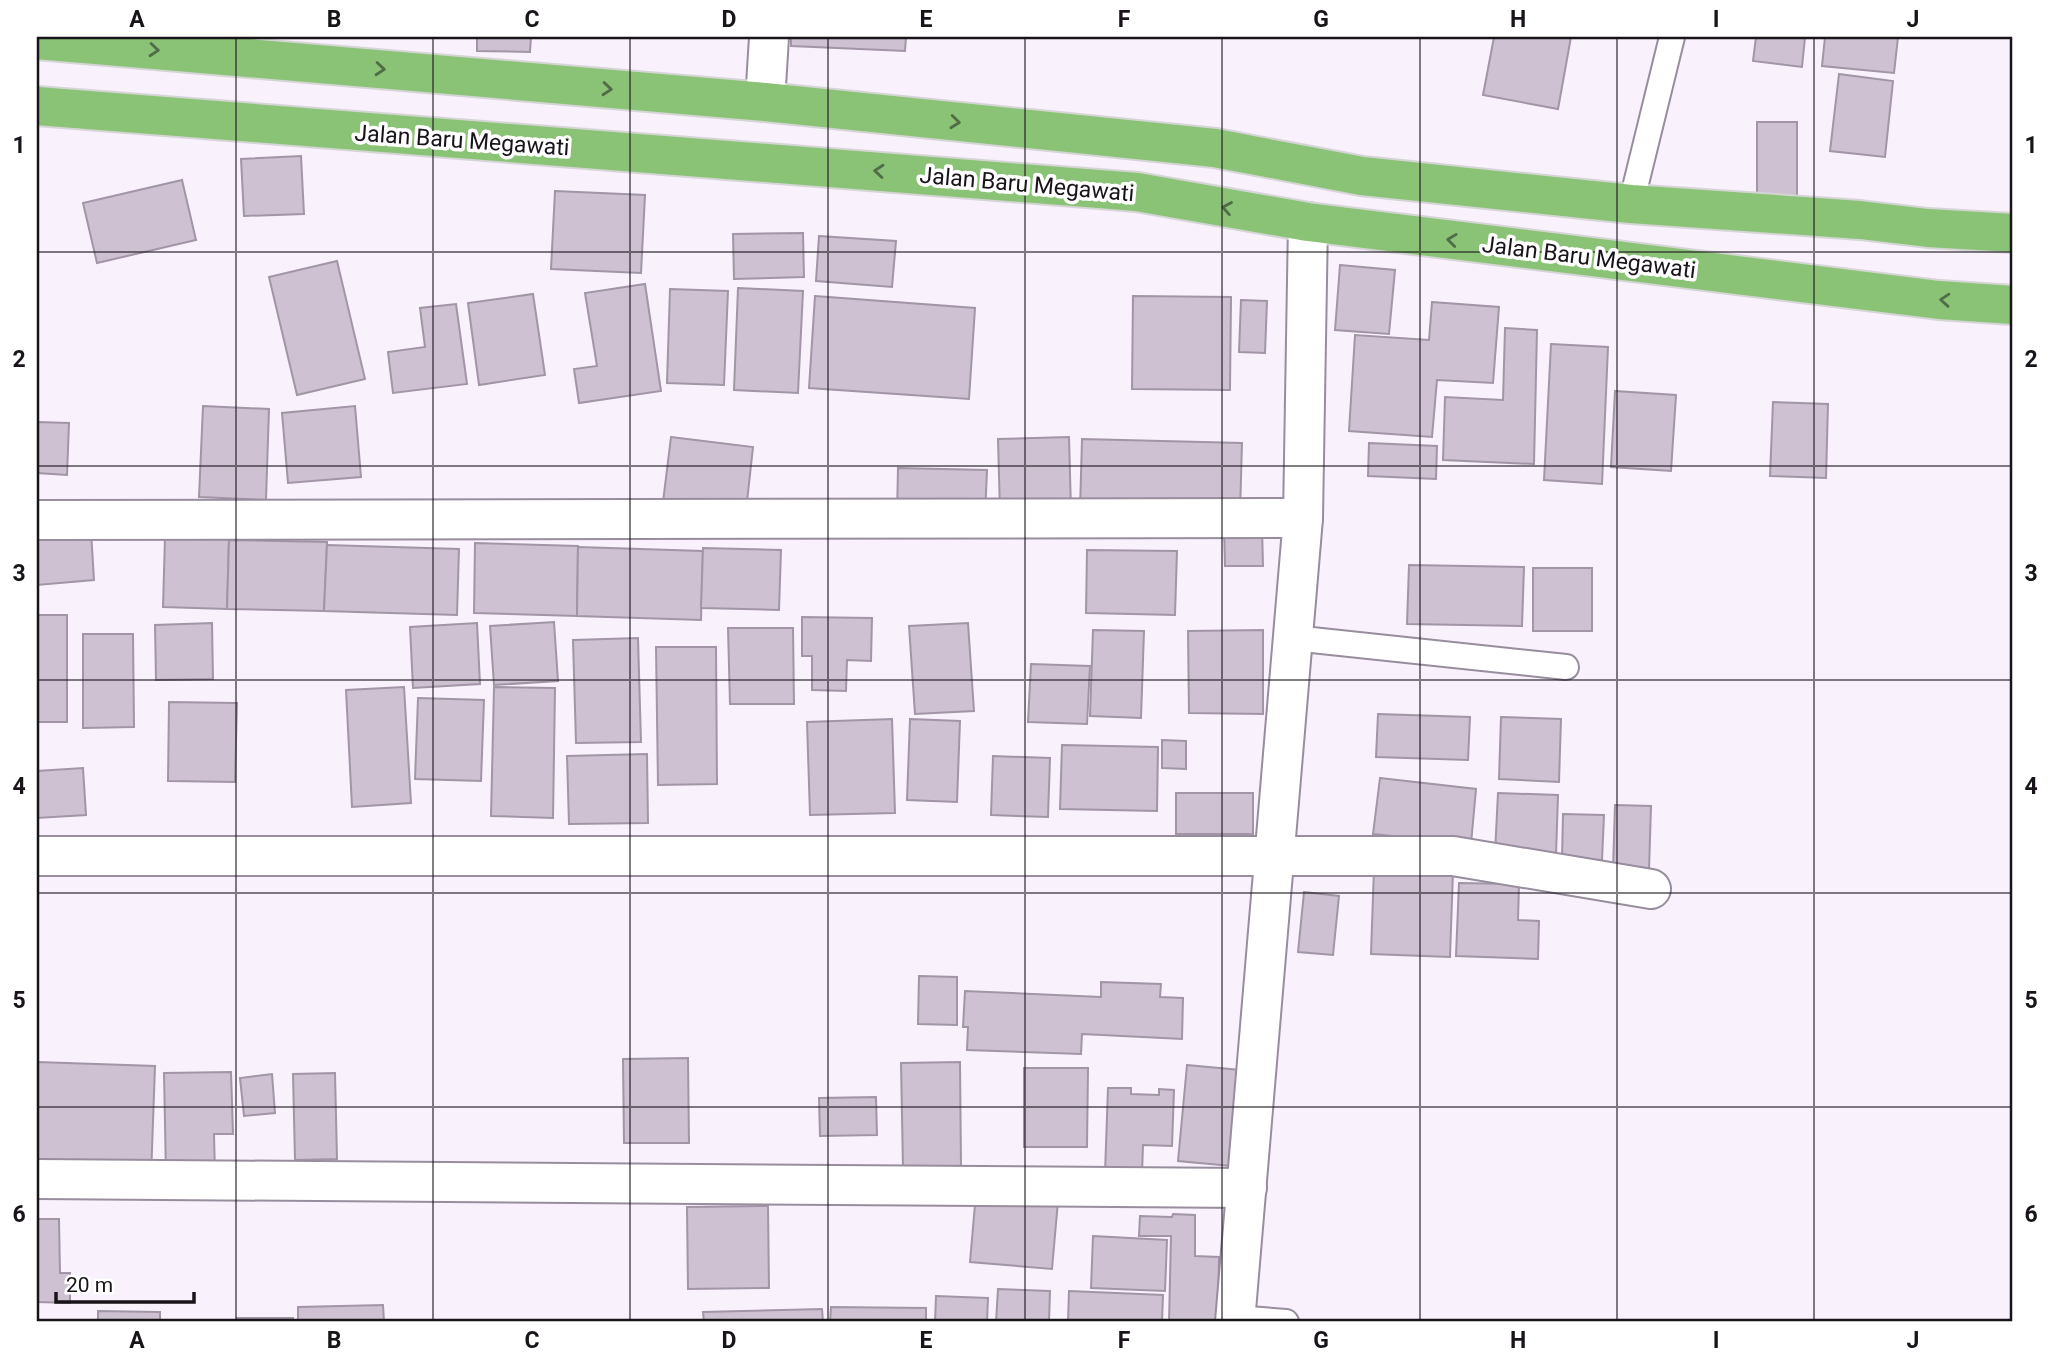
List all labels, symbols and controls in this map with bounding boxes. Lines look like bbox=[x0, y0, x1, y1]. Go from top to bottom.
text: A bbox=[129, 6, 145, 33]
text: B bbox=[327, 6, 341, 33]
text: C bbox=[524, 6, 540, 33]
text: D bbox=[722, 6, 736, 33]
text: E bbox=[920, 6, 933, 33]
text: F bbox=[1118, 6, 1131, 33]
text: G bbox=[1313, 6, 1329, 33]
text: H bbox=[1510, 6, 1526, 33]
text: I bbox=[1713, 6, 1719, 33]
text: J bbox=[1907, 6, 1919, 33]
one-way arrow bbox=[148, 42, 159, 57]
one-way arrow bbox=[375, 61, 386, 76]
one-way arrow bbox=[602, 81, 613, 96]
one-way arrow bbox=[950, 114, 961, 129]
street label: Jalan Baru Megawati bbox=[354, 120, 570, 161]
text: 1 bbox=[12, 132, 26, 159]
text: 1 bbox=[2024, 132, 2038, 159]
street label: Jalan Baru Megawati bbox=[919, 162, 1135, 207]
one-way arrow bbox=[873, 164, 884, 179]
one-way arrow bbox=[1221, 201, 1233, 216]
street label: Jalan Baru Megawati bbox=[1480, 231, 1697, 284]
one-way arrow bbox=[1446, 232, 1458, 247]
one-way arrow bbox=[1939, 293, 1950, 308]
text: 2 bbox=[12, 346, 26, 373]
text: 2 bbox=[2024, 346, 2038, 373]
text: 3 bbox=[12, 560, 26, 587]
text: 3 bbox=[2024, 560, 2038, 587]
text: 4 bbox=[12, 773, 26, 800]
text: 4 bbox=[2024, 773, 2038, 800]
text: 5 bbox=[12, 987, 26, 1014]
text: 5 bbox=[2024, 987, 2038, 1014]
text: 6 bbox=[12, 1201, 26, 1228]
text: 6 bbox=[2024, 1201, 2038, 1228]
scale bar bbox=[56, 1261, 194, 1305]
text: 20 m bbox=[66, 1273, 113, 1297]
text: A bbox=[129, 1327, 145, 1354]
text: B bbox=[327, 1327, 341, 1354]
text: C bbox=[524, 1327, 540, 1354]
text: D bbox=[722, 1327, 736, 1354]
text: E bbox=[920, 1327, 933, 1354]
text: F bbox=[1118, 1327, 1131, 1354]
text: G bbox=[1313, 1327, 1329, 1354]
text: H bbox=[1510, 1327, 1526, 1354]
text: I bbox=[1713, 1327, 1719, 1354]
text: J bbox=[1907, 1327, 1919, 1354]

